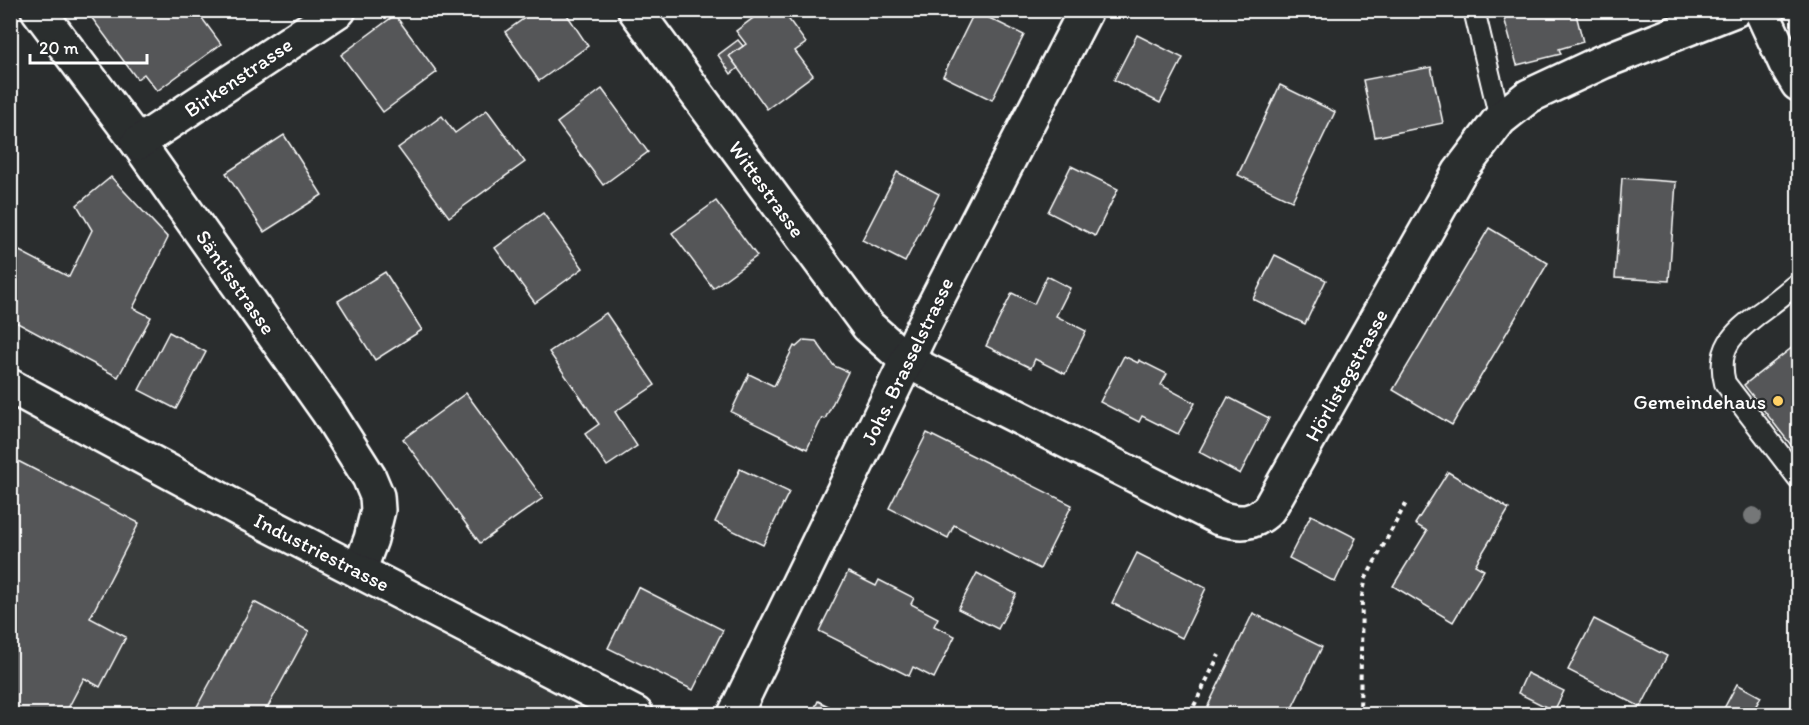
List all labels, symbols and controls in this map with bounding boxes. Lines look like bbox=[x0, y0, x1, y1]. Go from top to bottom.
scale bar bbox=[30, 27, 147, 65]
street label: Birkenstrasse bbox=[179, 32, 297, 122]
text: 20 m bbox=[39, 37, 79, 59]
street label: Wittestrasse bbox=[724, 136, 810, 242]
street label: Säntisstrasse bbox=[191, 225, 281, 339]
street label: Johs. Brasselstrasse bbox=[856, 273, 958, 449]
street label: Hörlistegstrasse bbox=[1299, 304, 1393, 446]
place label: Gemeindehaus bbox=[1633, 389, 1766, 414]
marker: Gemeindehaus bbox=[1771, 394, 1785, 408]
street label: Industriestrasse bbox=[250, 507, 394, 597]

